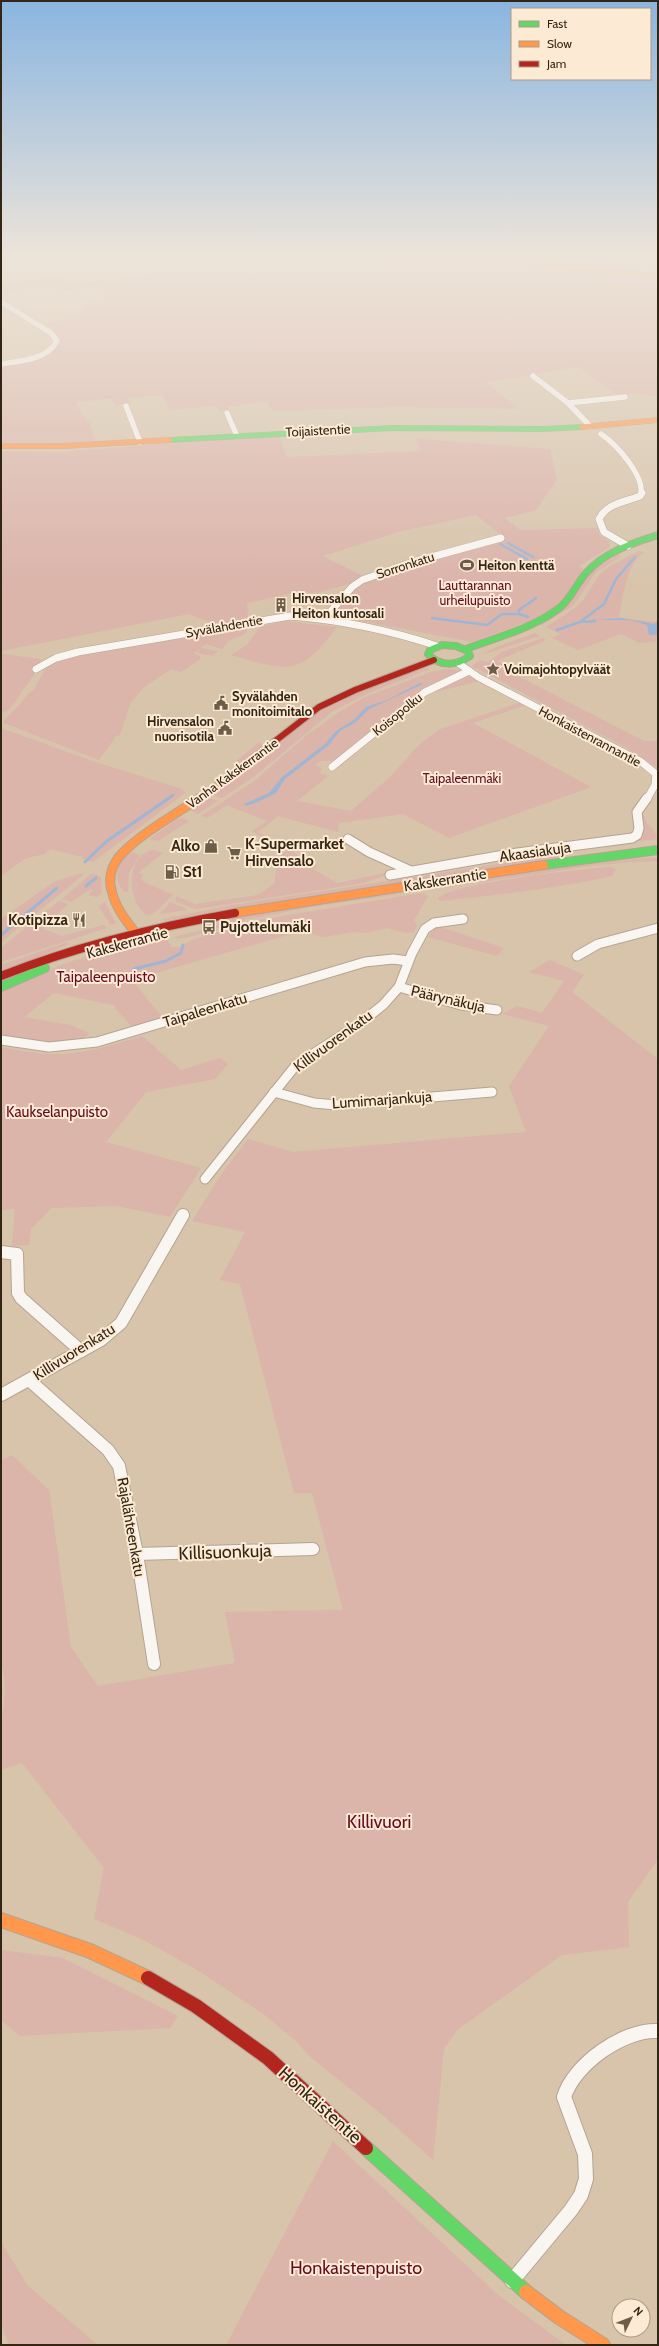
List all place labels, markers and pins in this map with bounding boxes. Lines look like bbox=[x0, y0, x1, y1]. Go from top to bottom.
sports icon: Heiton kenttä bbox=[459, 557, 475, 573]
place label: Heiton kenttä bbox=[478, 557, 555, 573]
place label: Hirvensalon Heiton kuntosali bbox=[292, 590, 384, 621]
building icon: Hirvensalon Heiton kuntosali bbox=[273, 597, 289, 613]
place icon: Voimajohtopylväät bbox=[485, 661, 501, 677]
place label: Voimajohtopylväät bbox=[504, 661, 611, 677]
place label: Syvälahden monitoimitalo bbox=[232, 688, 313, 719]
public building icon: Syvälahden monitoimitalo bbox=[213, 695, 229, 711]
place label: Hirvensalon nuorisotila bbox=[147, 713, 215, 744]
public building icon: Hirvensalon nuorisotila bbox=[217, 720, 233, 736]
place label: K-Supermarket Hirvensalo bbox=[245, 835, 344, 870]
place label: Alko bbox=[171, 837, 200, 855]
shop icon: Alko bbox=[203, 838, 219, 854]
supermarket icon: K-Supermarket Hirvensalo bbox=[226, 845, 242, 861]
place label: St1 bbox=[183, 863, 202, 881]
fuel station icon: St1 bbox=[164, 864, 180, 880]
place label: Kotipizza bbox=[8, 911, 69, 929]
restaurant icon: Kotipizza bbox=[71, 912, 87, 928]
place label: Pujottelumäki bbox=[220, 918, 311, 936]
bus stop icon: Pujottelumäki bbox=[201, 919, 217, 935]

